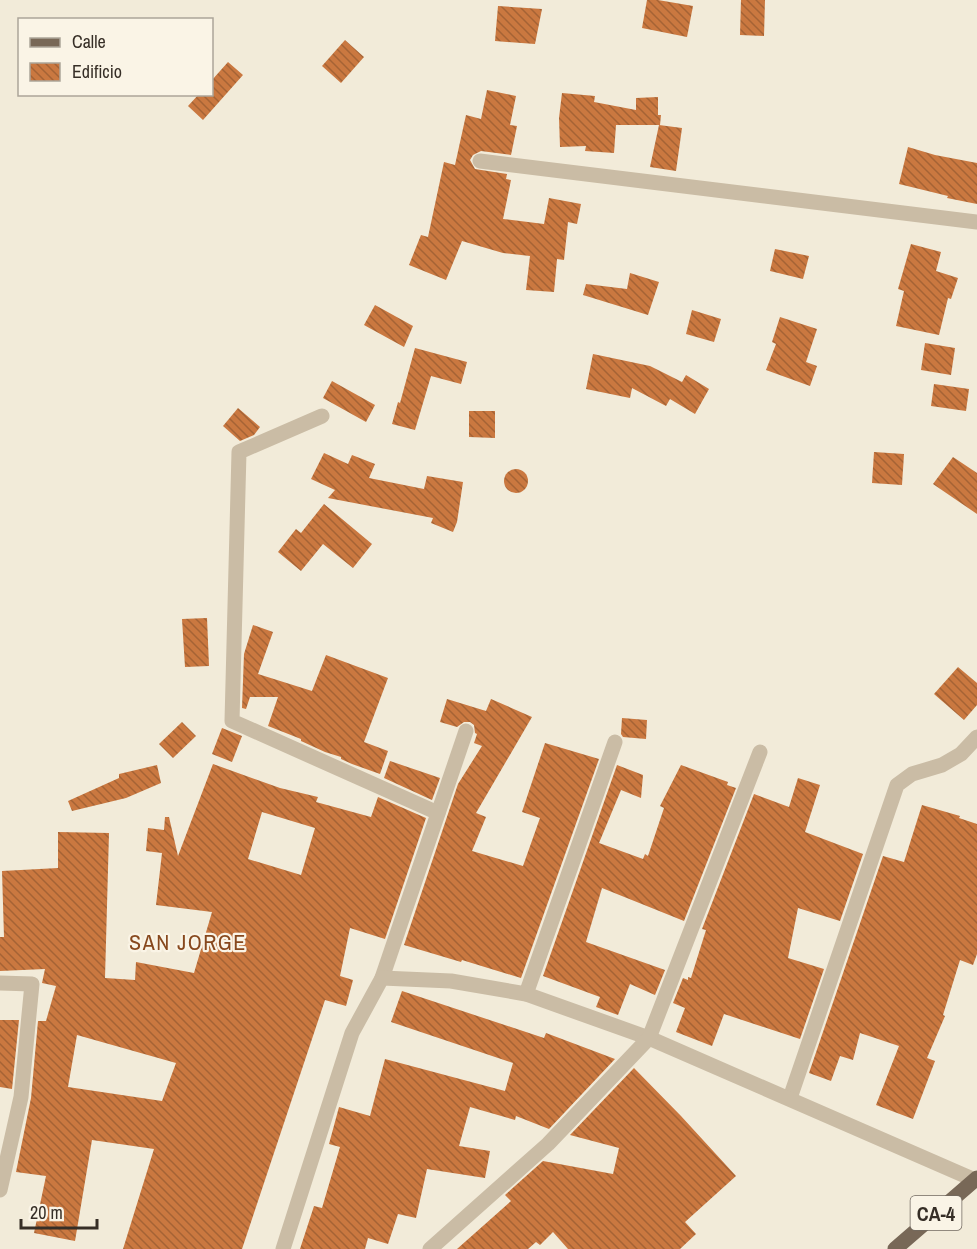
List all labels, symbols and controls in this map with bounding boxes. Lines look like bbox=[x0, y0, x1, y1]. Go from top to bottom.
legend bbox=[18, 18, 213, 96]
text: Calle bbox=[72, 29, 106, 54]
text: Edificio bbox=[72, 59, 122, 84]
district label: SAN JORGE bbox=[129, 927, 247, 957]
scale bar bbox=[21, 1192, 98, 1230]
road number: CA-4 bbox=[910, 1196, 962, 1230]
text: 20 m bbox=[30, 1200, 63, 1225]

